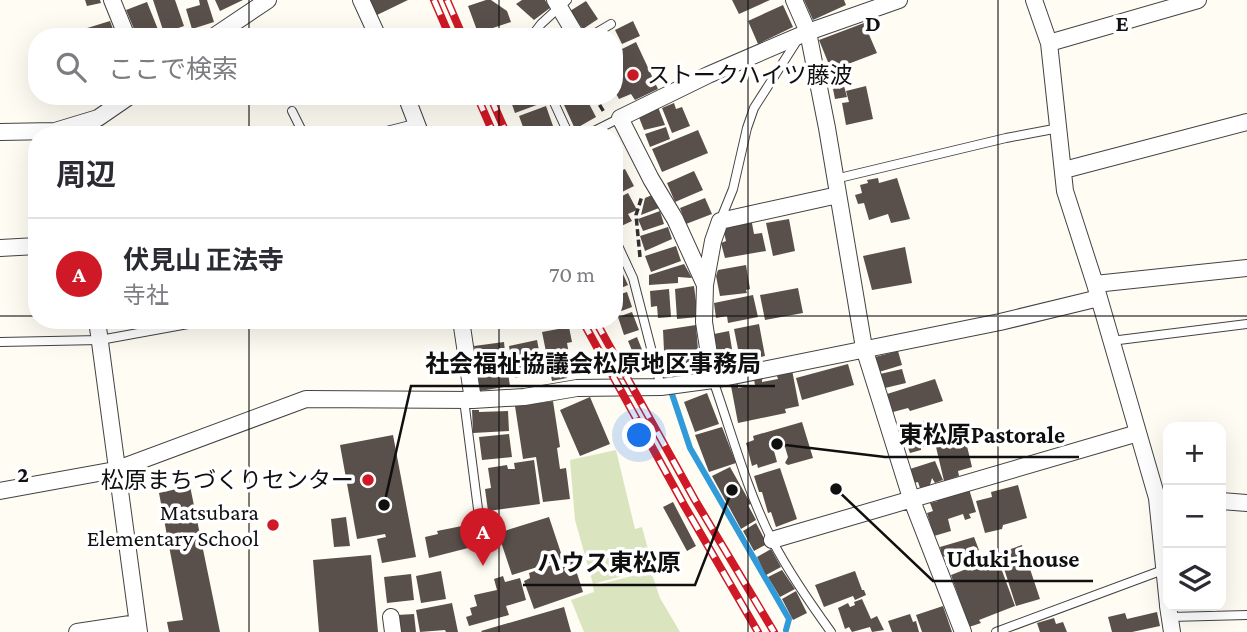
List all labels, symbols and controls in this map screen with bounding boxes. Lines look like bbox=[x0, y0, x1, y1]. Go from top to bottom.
text: D bbox=[865, 10, 881, 36]
text: E bbox=[1115, 10, 1129, 36]
search box bbox=[28, 28, 623, 105]
icon: search bbox=[52, 48, 90, 86]
text: ここで検索 bbox=[108, 55, 238, 84]
place label: ストークハイツ藤波 bbox=[647, 62, 852, 88]
marker: ストークハイツ藤波 bbox=[625, 67, 641, 83]
text: 周辺 bbox=[56, 158, 116, 191]
text: 伏見山 正法寺 bbox=[123, 246, 284, 275]
text: A bbox=[72, 261, 86, 287]
text: 70 m bbox=[549, 261, 595, 287]
text: 寺社 bbox=[123, 282, 169, 308]
callout: 社会福祉協議会松原地区事務局 bbox=[411, 341, 775, 386]
text: 社会福祉協議会松原地区事務局 bbox=[425, 350, 761, 377]
callout: 東松原Pastorale bbox=[885, 412, 1079, 457]
your location bbox=[622, 418, 656, 452]
text: 東松原Pastorale bbox=[899, 421, 1065, 448]
map controls bbox=[1163, 422, 1226, 611]
button: + bbox=[1163, 422, 1226, 485]
text: 2 bbox=[17, 461, 29, 487]
place label: 松原まちづくりセンター bbox=[101, 467, 354, 493]
marker: 松原まちづくりセンター bbox=[360, 472, 376, 488]
button: − bbox=[1163, 485, 1226, 548]
place label: Matsubara Elementary School bbox=[87, 499, 259, 551]
pin: A bbox=[460, 508, 506, 566]
marker: Matsubara Elementary School bbox=[265, 517, 281, 533]
callout: Uduki-house bbox=[933, 536, 1093, 581]
callout: ハウス東松原 bbox=[523, 540, 695, 585]
text: Uduki-house bbox=[947, 545, 1079, 572]
button: layers bbox=[1163, 548, 1226, 611]
text: ハウス東松原 bbox=[537, 549, 681, 576]

